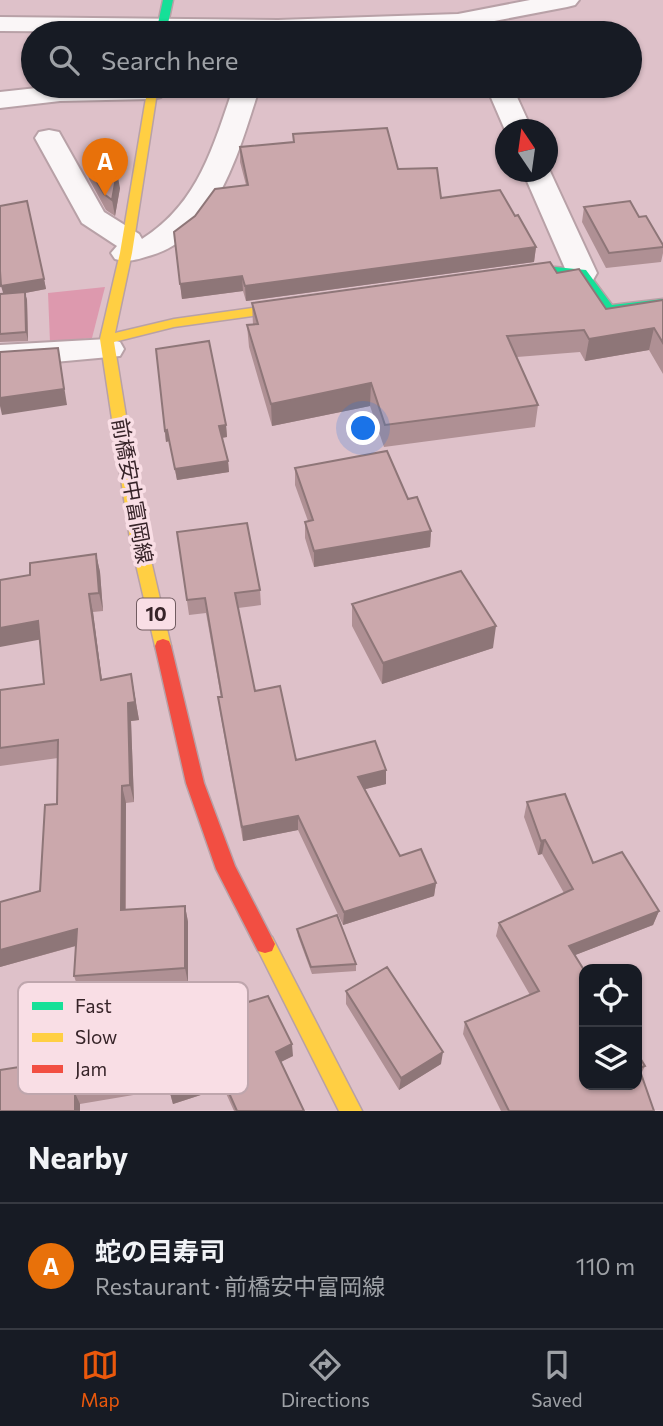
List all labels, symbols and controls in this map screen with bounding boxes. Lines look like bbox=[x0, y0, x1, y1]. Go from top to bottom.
search box bbox=[21, 21, 642, 98]
icon: search bbox=[45, 41, 83, 79]
text: Search here bbox=[101, 44, 239, 75]
north arrow bbox=[495, 119, 558, 182]
pin: A bbox=[82, 138, 128, 196]
your location bbox=[346, 411, 380, 445]
street label: 前橋安中富岡線 bbox=[108, 416, 159, 565]
road number: 10 bbox=[137, 598, 175, 629]
map controls bbox=[579, 964, 642, 1090]
button: locate bbox=[579, 964, 642, 1027]
legend bbox=[18, 982, 248, 1094]
text: Fast bbox=[75, 994, 112, 1017]
text: Slow bbox=[75, 1025, 117, 1048]
button: layers bbox=[579, 1027, 642, 1090]
text: Jam bbox=[75, 1057, 107, 1080]
text: Nearby bbox=[28, 1138, 128, 1175]
text: 蛇の目寿司 bbox=[95, 1235, 225, 1266]
text: A bbox=[43, 1252, 59, 1280]
text: 110 m bbox=[576, 1252, 635, 1280]
text: Restaurant · 前橋安中富岡線 bbox=[95, 1272, 385, 1300]
tab: Map bbox=[81, 1346, 120, 1411]
tab: Directions bbox=[281, 1346, 370, 1411]
tab: Saved bbox=[531, 1346, 582, 1411]

